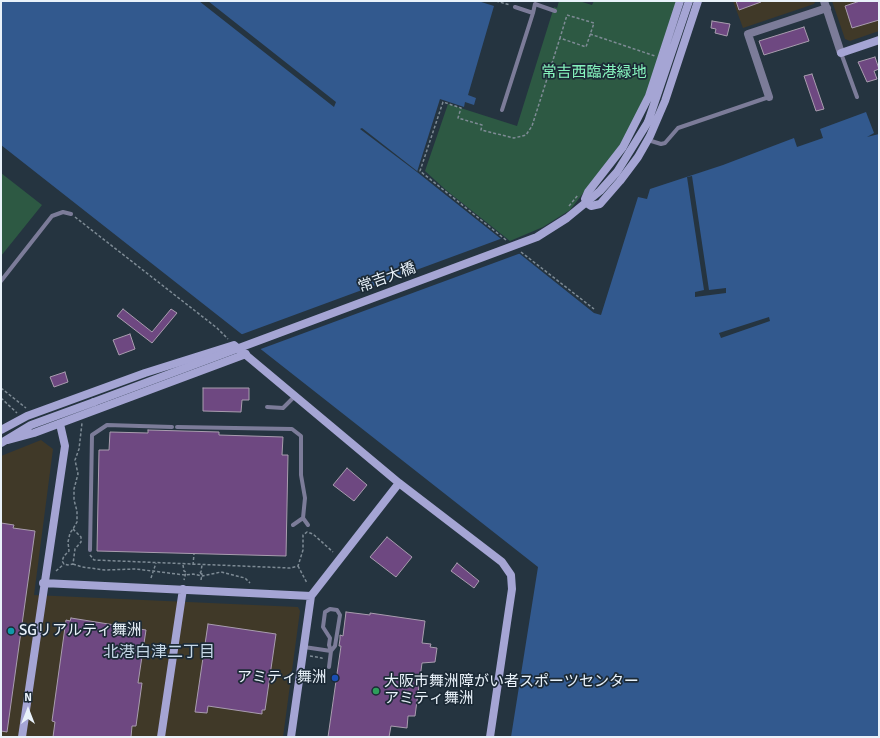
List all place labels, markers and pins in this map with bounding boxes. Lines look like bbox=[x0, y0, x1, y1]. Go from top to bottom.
place label: SGリアルティ舞洲 bbox=[19, 622, 142, 640]
marker: SGリアルティ舞洲 bbox=[6, 626, 16, 636]
place label: アミティ舞洲 bbox=[237, 669, 327, 687]
marker: アミティ舞洲 bbox=[330, 673, 340, 683]
place label: 大阪市舞洲障がい者スポーツセンター アミティ舞洲 bbox=[384, 673, 639, 708]
marker: 大阪市舞洲障がい者スポーツセンター アミティ舞洲 bbox=[371, 686, 381, 696]

